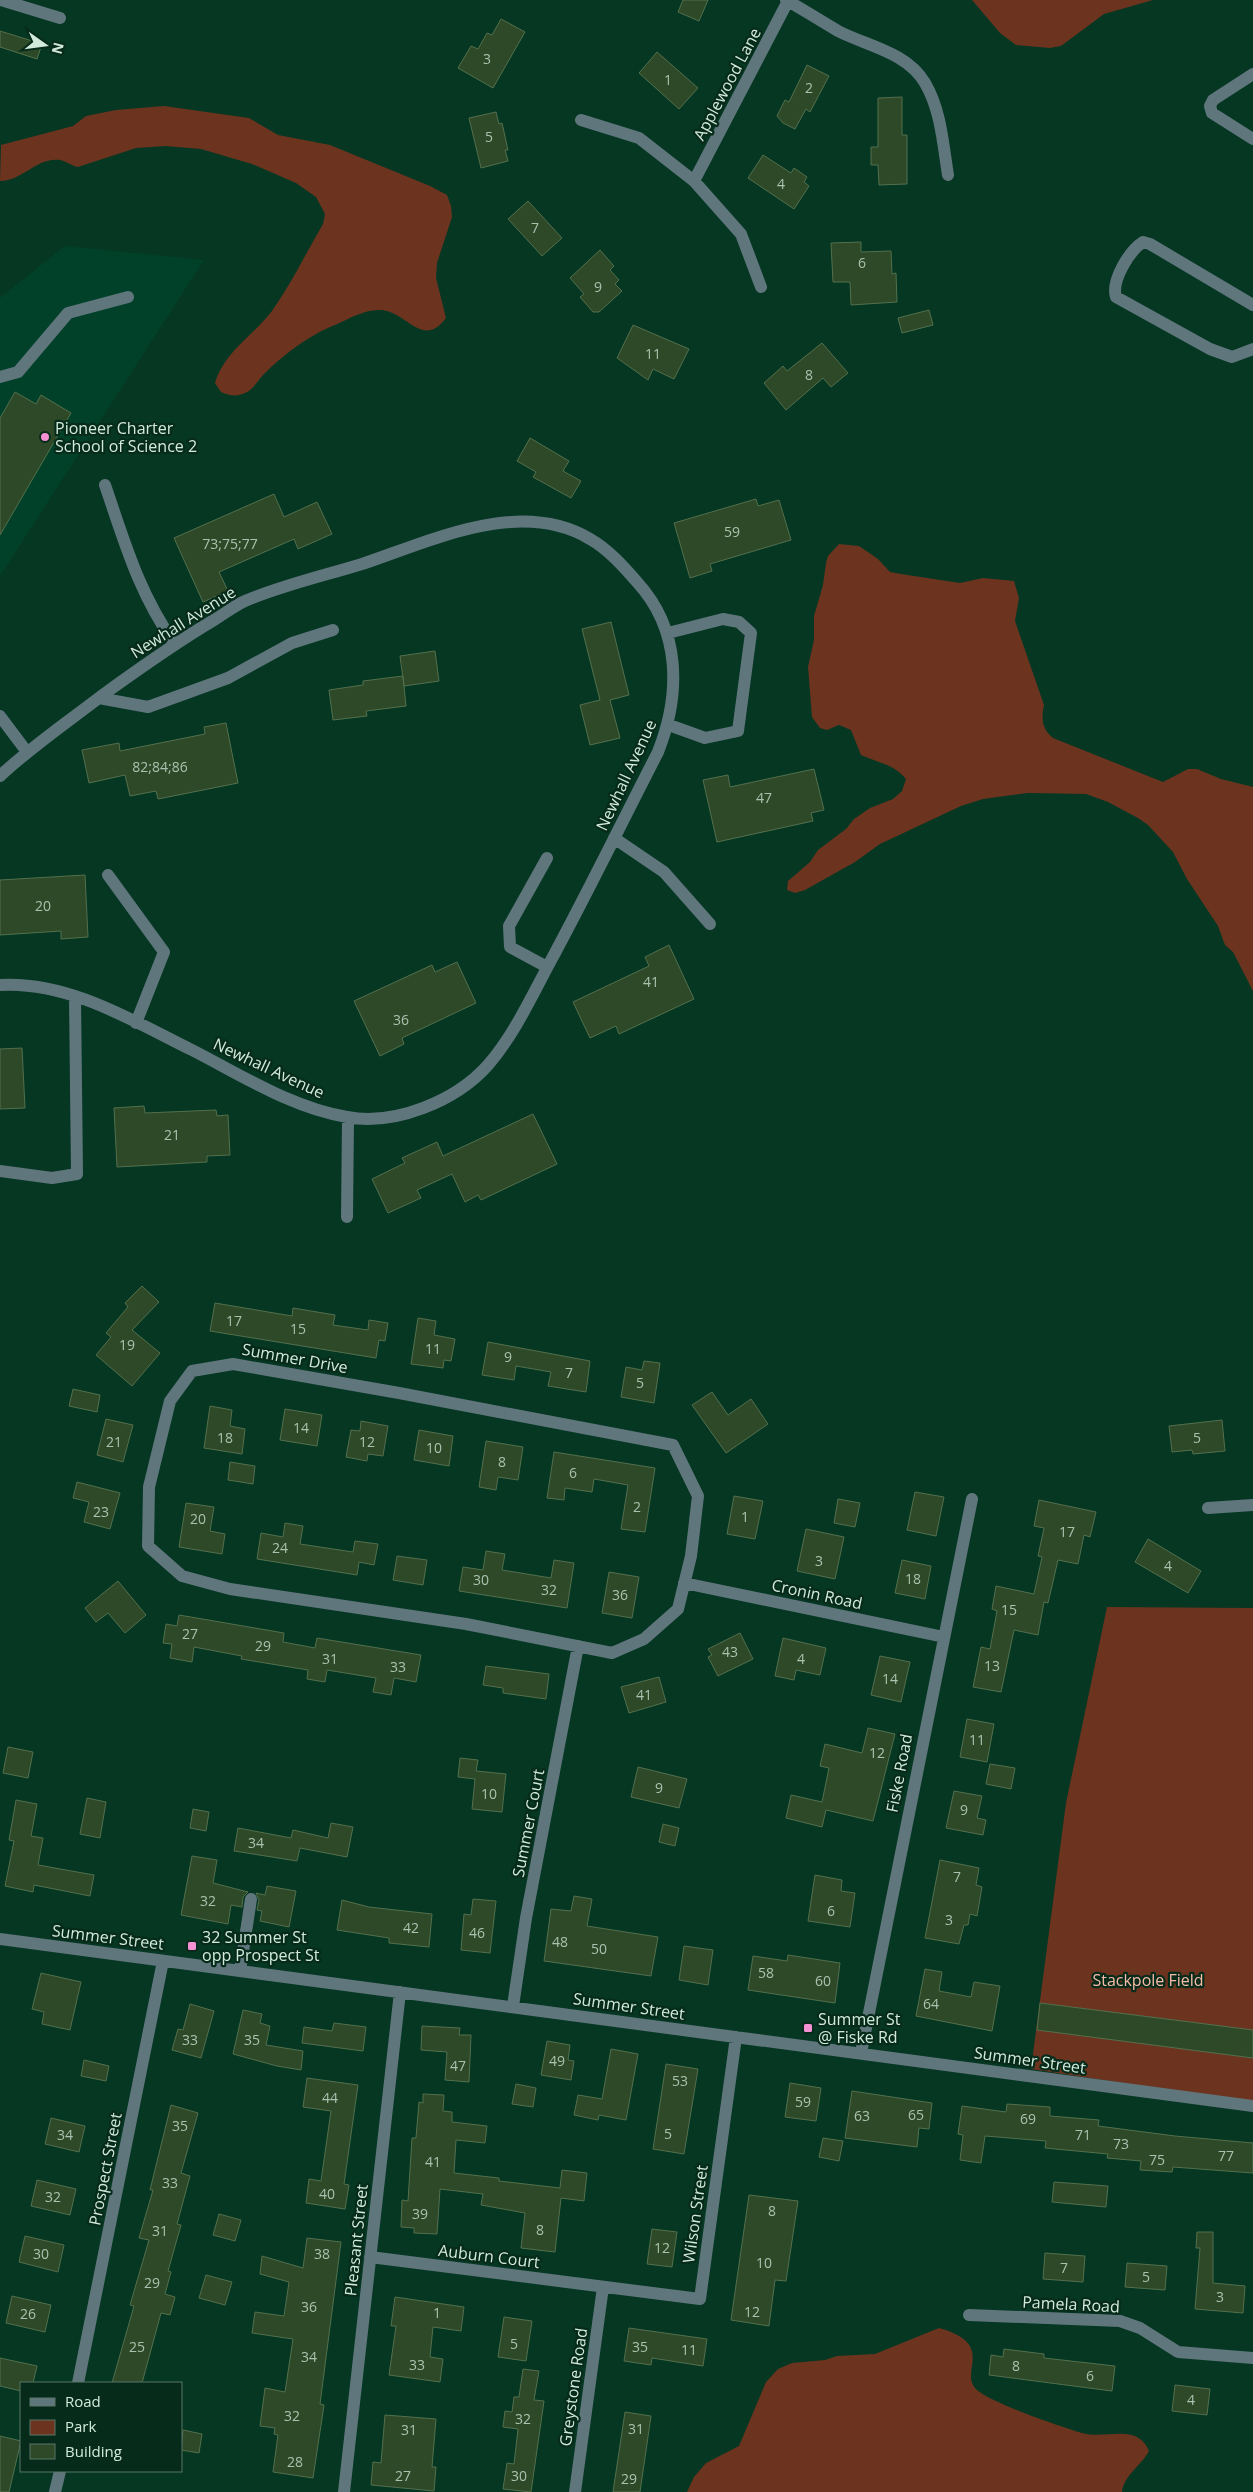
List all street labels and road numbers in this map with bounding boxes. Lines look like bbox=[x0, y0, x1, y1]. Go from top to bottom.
street label: Applewood Lane bbox=[688, 24, 766, 144]
street label: Newhall Avenue bbox=[126, 581, 240, 663]
street label: Newhall Avenue bbox=[591, 716, 661, 834]
street label: Newhall Avenue bbox=[210, 1033, 328, 1103]
street label: Summer Drive bbox=[240, 1338, 350, 1378]
street label: Cronin Road bbox=[770, 1574, 864, 1614]
street label: Fiske Road bbox=[881, 1732, 917, 1814]
street label: Summer Court bbox=[507, 1767, 549, 1879]
street label: Summer Street bbox=[51, 1919, 166, 1955]
street label: Summer Street bbox=[572, 1987, 687, 2025]
street label: Summer Street bbox=[973, 2041, 1088, 2079]
street label: Prospect Street bbox=[83, 2110, 127, 2227]
street label: Wilson Street bbox=[677, 2163, 713, 2264]
street label: Pleasant Street bbox=[339, 2183, 373, 2297]
street label: Auburn Court bbox=[437, 2239, 541, 2273]
street label: Pamela Road bbox=[1022, 2290, 1120, 2318]
street label: Greystone Road bbox=[554, 2326, 592, 2448]

